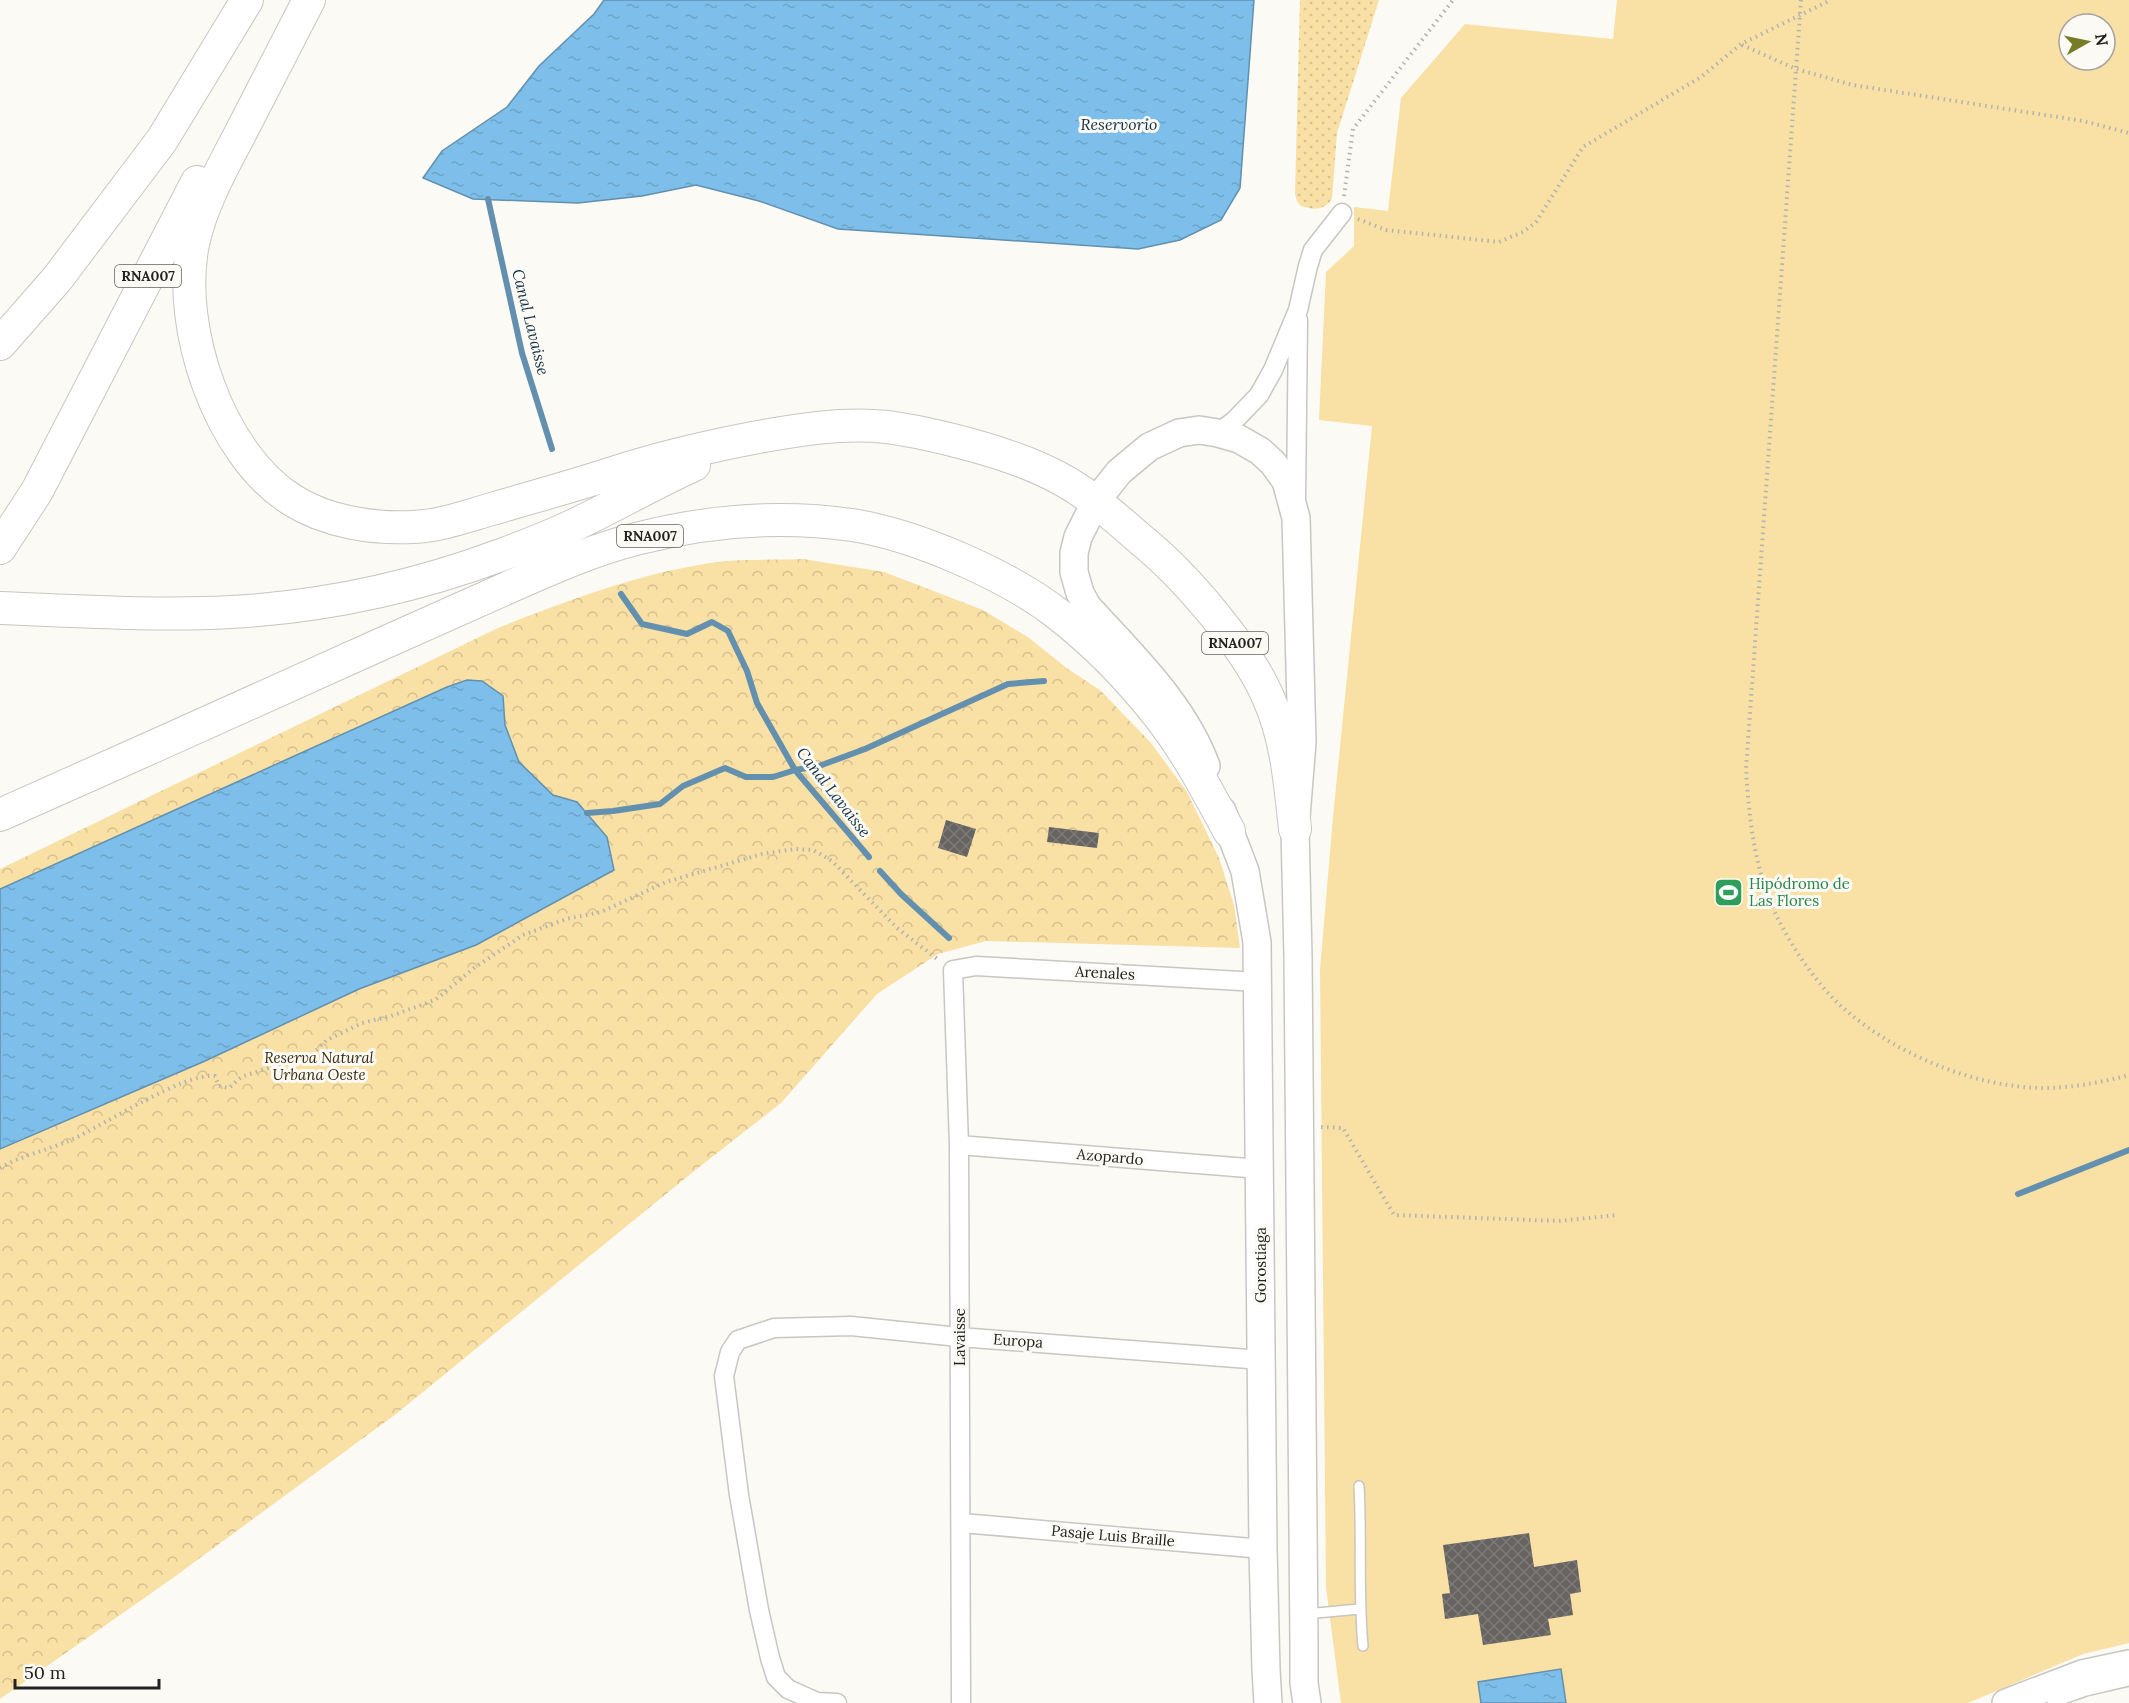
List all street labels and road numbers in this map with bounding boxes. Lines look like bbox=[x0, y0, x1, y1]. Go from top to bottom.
road number: RNA007 bbox=[115, 265, 181, 287]
road number: RNA007 bbox=[617, 525, 683, 547]
road number: RNA007 bbox=[1202, 632, 1268, 654]
street label: Arenales bbox=[1074, 961, 1135, 984]
street label: Azopardo bbox=[1075, 1144, 1144, 1169]
street label: Gorostiaga bbox=[1251, 1227, 1270, 1303]
street label: Lavaisse bbox=[950, 1308, 969, 1366]
street label: Europa bbox=[992, 1329, 1044, 1352]
street label: Pasaje Luis Braille bbox=[1050, 1521, 1176, 1550]

